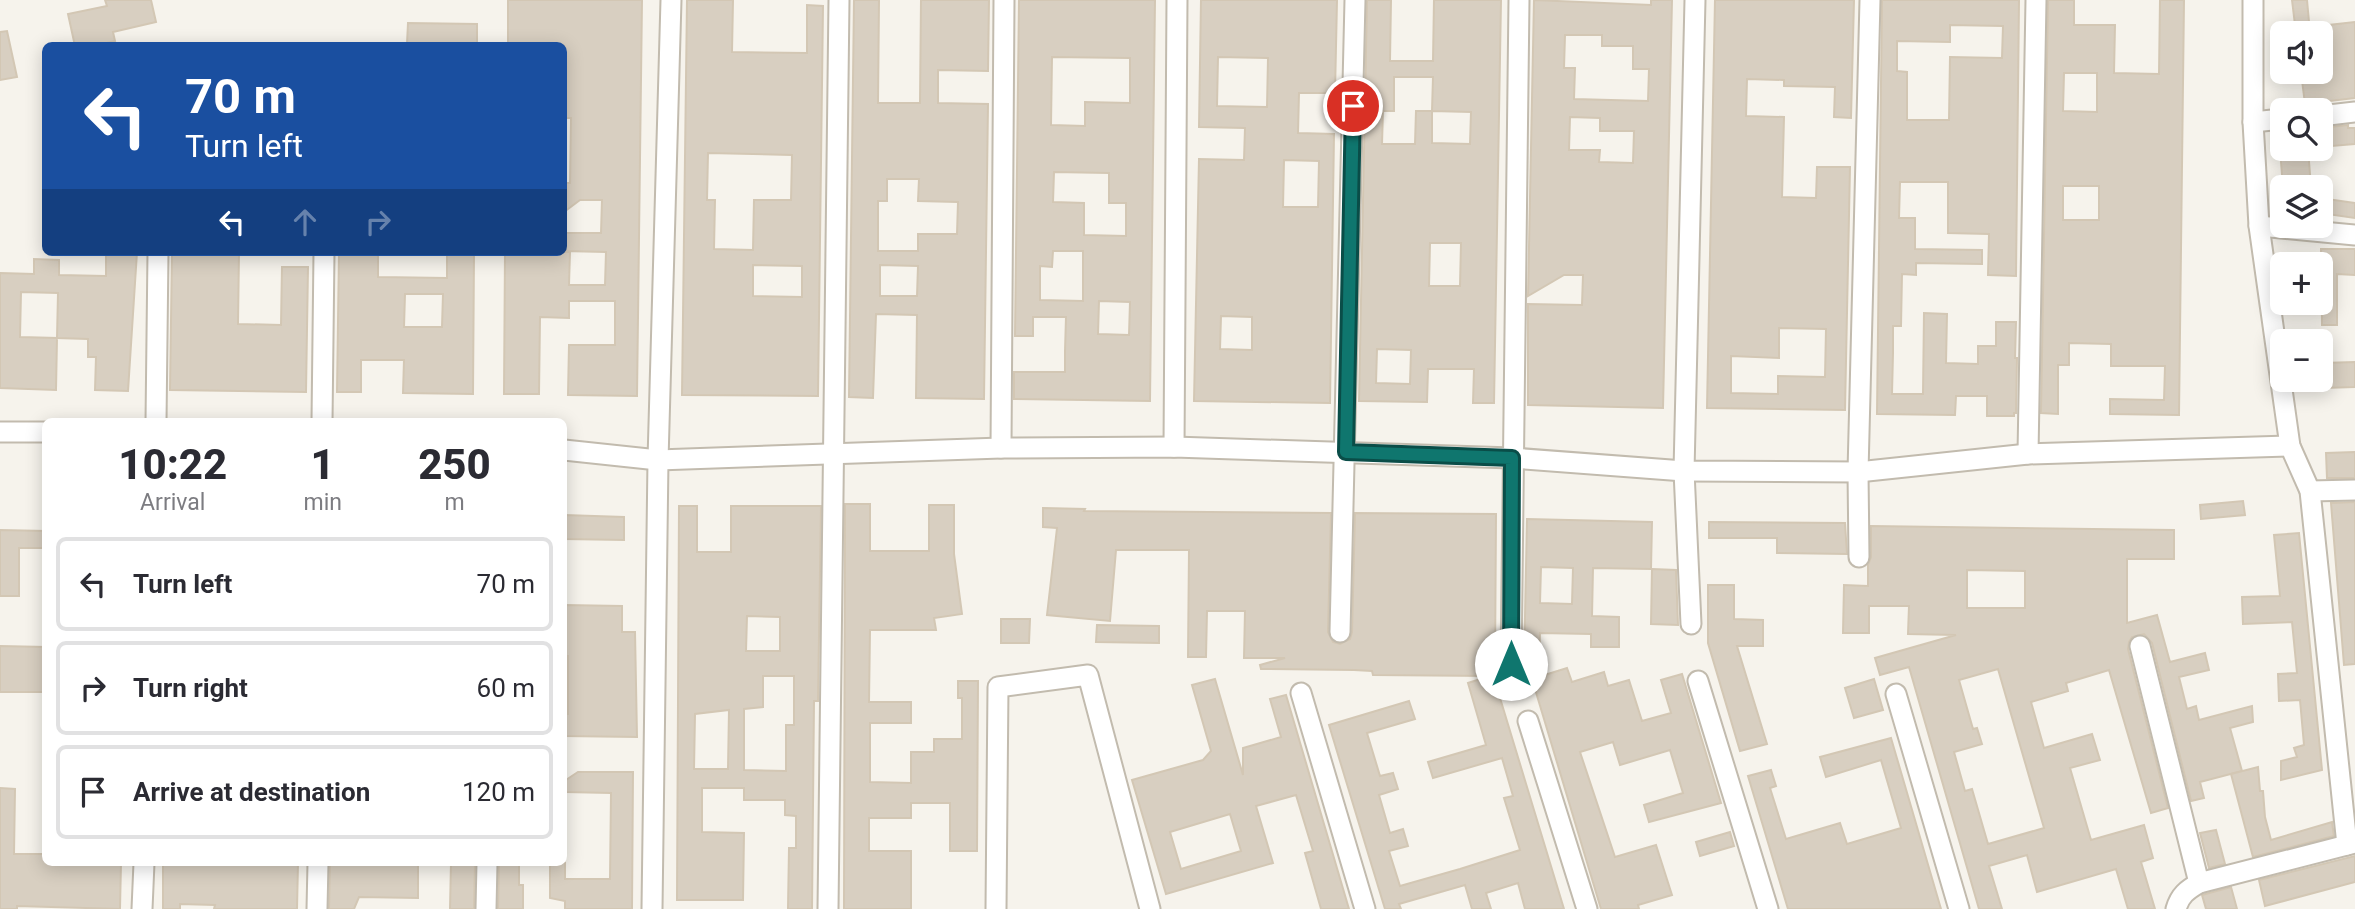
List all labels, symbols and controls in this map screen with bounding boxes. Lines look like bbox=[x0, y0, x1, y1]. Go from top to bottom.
map controls bbox=[2270, 21, 2333, 392]
button: sound bbox=[2270, 21, 2333, 84]
text: 70 m bbox=[185, 68, 296, 125]
icon: left bbox=[70, 70, 161, 161]
pin bbox=[1323, 76, 1383, 136]
icon: arrive bbox=[1334, 87, 1372, 125]
button: search bbox=[2270, 98, 2333, 161]
text: Turn left bbox=[185, 127, 303, 165]
button: layers bbox=[2270, 175, 2333, 238]
icon: left bbox=[213, 203, 251, 241]
icon: ahead bbox=[286, 203, 324, 241]
icon: right bbox=[359, 203, 397, 241]
button: + bbox=[2270, 252, 2333, 315]
button: − bbox=[2270, 329, 2333, 392]
text: 10:22 bbox=[118, 440, 227, 489]
text: 1 bbox=[311, 440, 335, 489]
text: 250 bbox=[418, 440, 491, 489]
text: Arrival bbox=[140, 489, 205, 516]
text: min bbox=[303, 489, 342, 516]
text: m bbox=[444, 489, 465, 516]
icon: left bbox=[74, 565, 112, 603]
text: Turn left bbox=[133, 569, 232, 599]
text: 70 m bbox=[477, 569, 535, 599]
position arrow bbox=[1474, 627, 1548, 701]
icon: right bbox=[74, 669, 112, 707]
text: Turn right bbox=[133, 673, 248, 703]
text: 60 m bbox=[477, 673, 535, 703]
icon: arrive bbox=[74, 773, 112, 811]
text: Arrive at destination bbox=[133, 777, 370, 807]
text: 120 m bbox=[462, 777, 535, 807]

